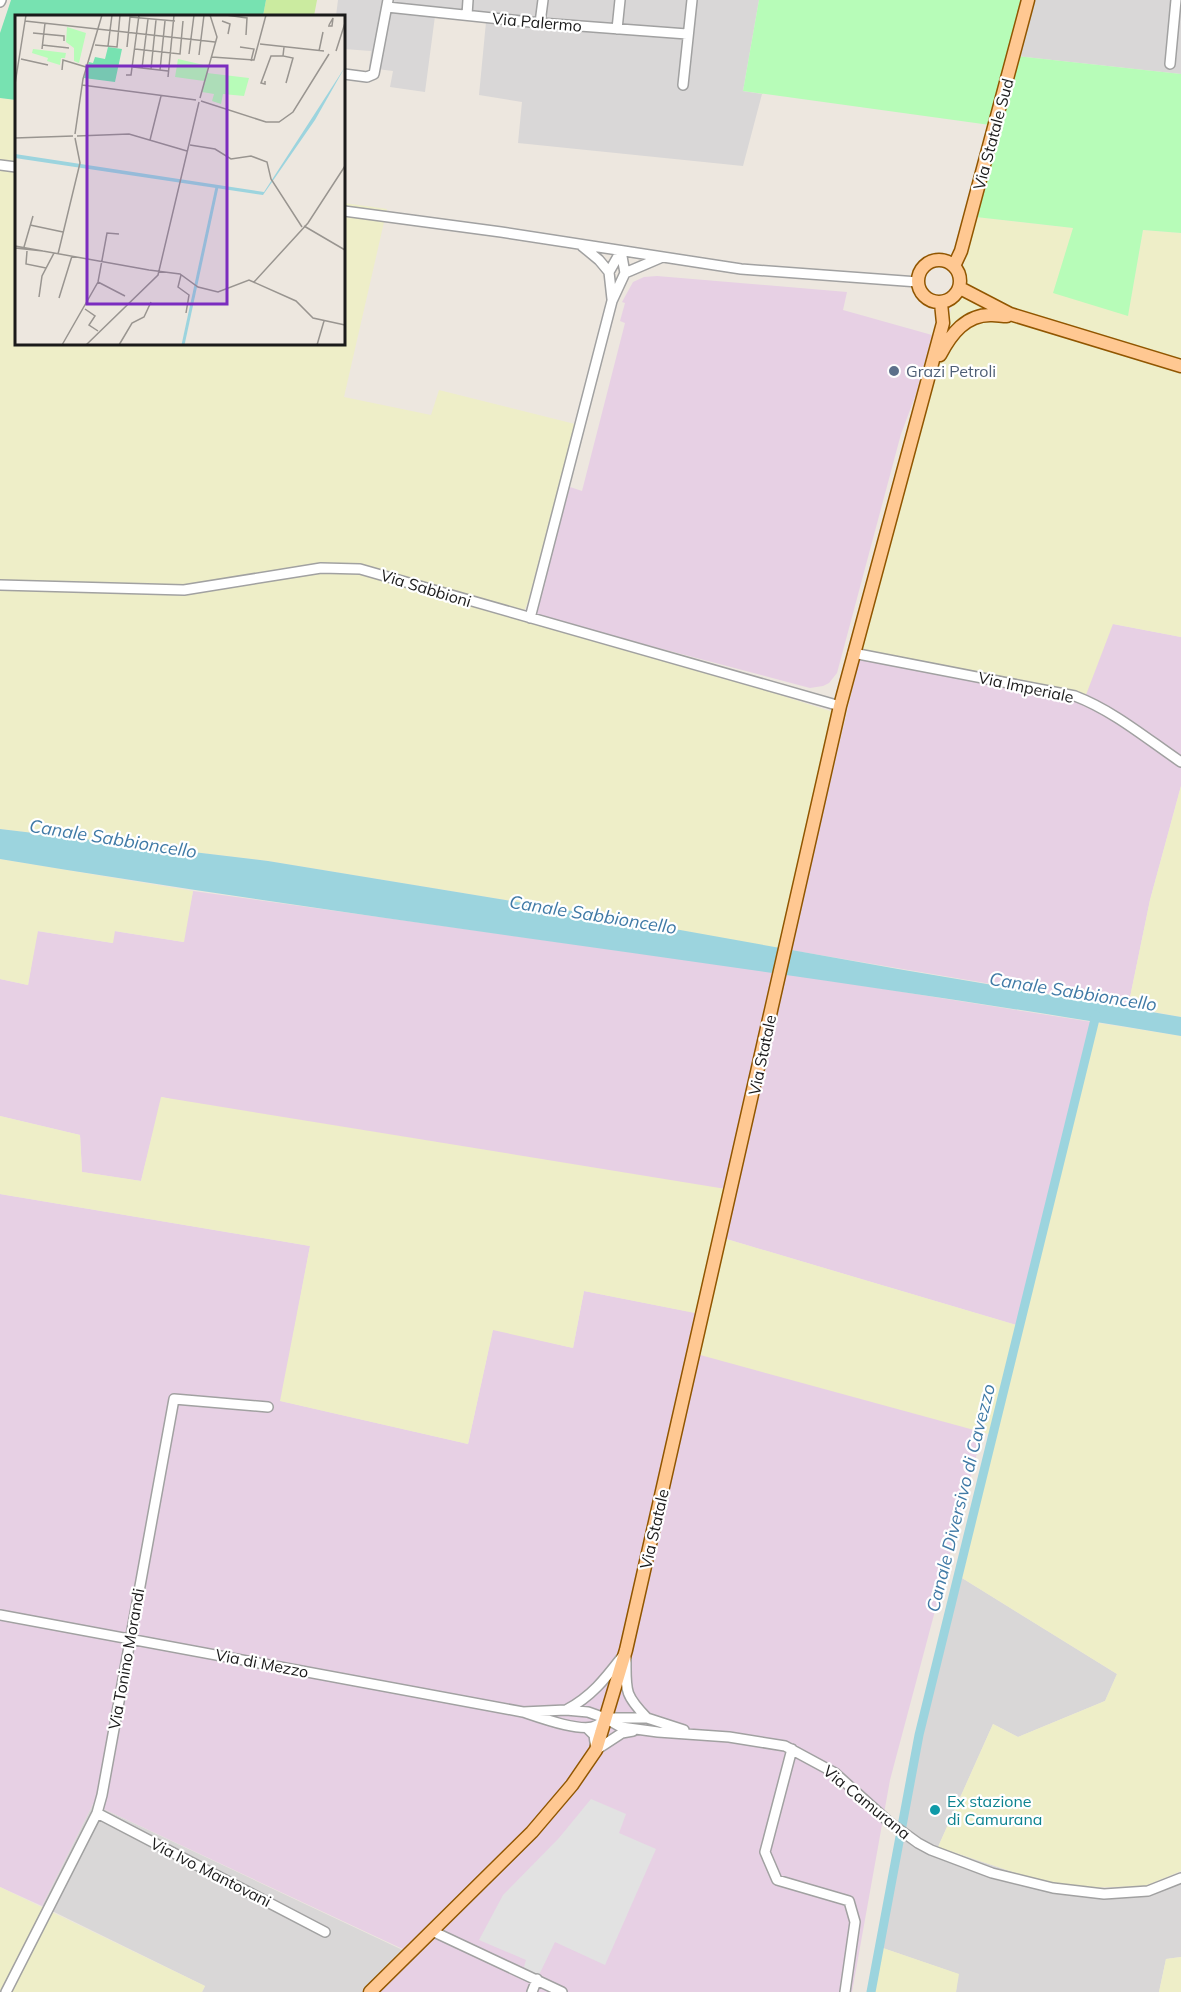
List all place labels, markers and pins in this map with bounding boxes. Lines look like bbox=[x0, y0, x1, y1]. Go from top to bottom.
place label: Grazi Petroli bbox=[906, 361, 996, 381]
marker: Grazi Petroli bbox=[887, 364, 901, 378]
place label: Ex stazione di Camurana bbox=[947, 1791, 1042, 1829]
marker: Ex stazione di Camurana bbox=[928, 1803, 942, 1817]

